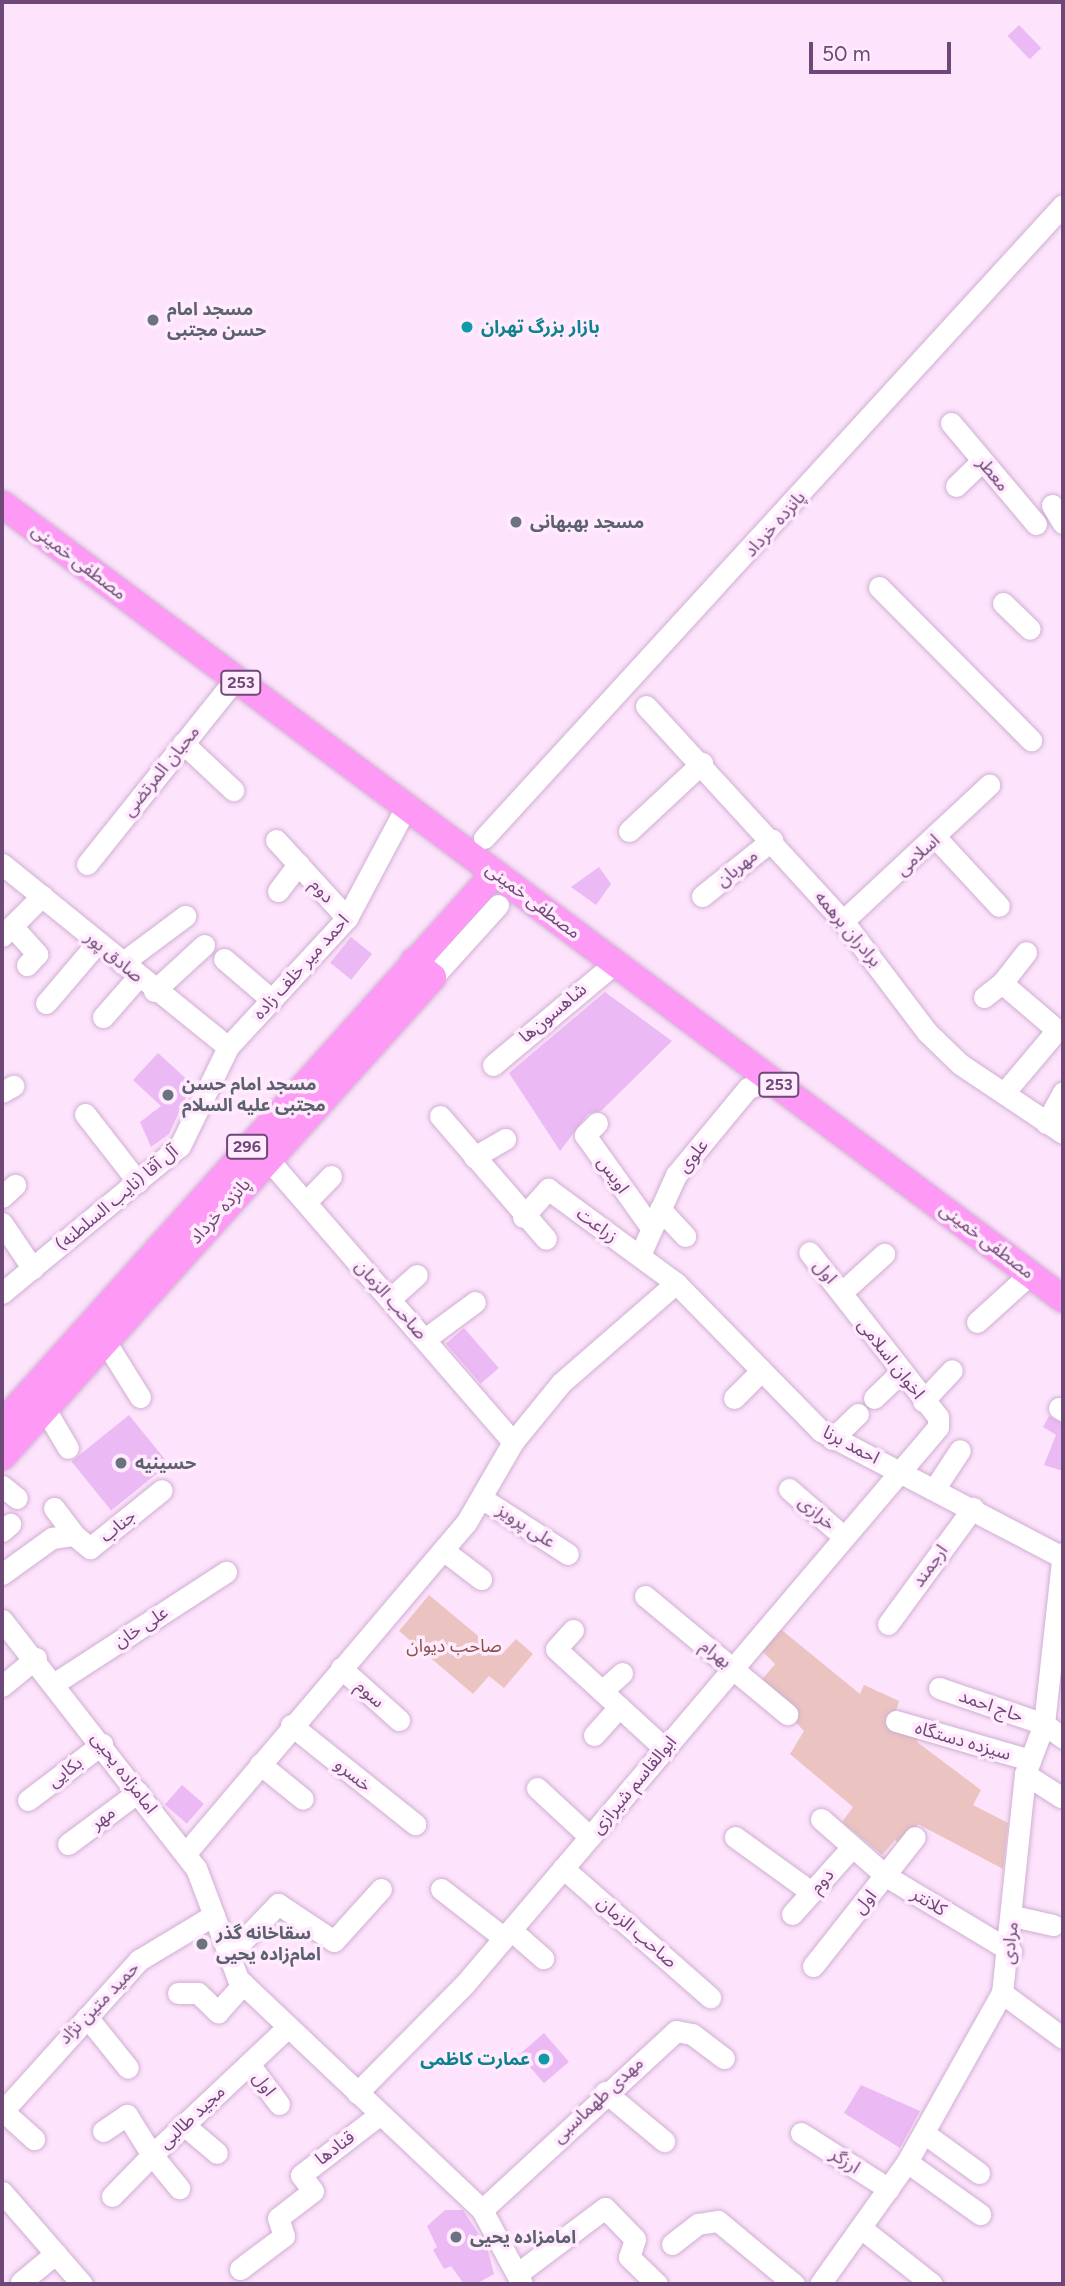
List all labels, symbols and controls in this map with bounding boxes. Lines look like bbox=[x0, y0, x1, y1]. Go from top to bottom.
scale bar bbox=[813, 28, 955, 72]
text: 50 m bbox=[822, 41, 871, 66]
place label: مسجد امام حسن مجتبی bbox=[167, 299, 266, 342]
marker: مسجد امام حسن مجتبی bbox=[145, 312, 161, 328]
place label: بازار بزرگ تهران bbox=[481, 316, 600, 338]
marker: بازار بزرگ تهران bbox=[459, 319, 475, 335]
street label: معطر bbox=[972, 452, 1014, 496]
street label: پانزده خرداد bbox=[740, 487, 810, 561]
place label: مسجد بهبهانی bbox=[530, 511, 644, 533]
marker: مسجد بهبهانی bbox=[508, 514, 524, 530]
street label: مصطفی خمینی bbox=[27, 519, 131, 605]
road number: 253 bbox=[220, 670, 262, 696]
street label: محبان المرتضی bbox=[118, 721, 204, 821]
street label: اسلامی bbox=[891, 830, 945, 880]
street label: مهربان bbox=[712, 845, 762, 891]
street label: مصطفی خمینی bbox=[481, 858, 585, 944]
street label: دوم bbox=[305, 874, 339, 908]
street label: برادران برهمه bbox=[810, 887, 886, 971]
street label: احمد میر خلف زاده bbox=[248, 910, 354, 1024]
street label: صادق پور bbox=[81, 927, 147, 987]
street label: شاهسون‌ها bbox=[515, 979, 591, 1047]
road number: 253 bbox=[758, 1072, 800, 1098]
place label: مسجد امام حسن مجتبی علیه السلام bbox=[182, 1074, 326, 1116]
marker: مسجد امام حسن مجتبی علیه السلام bbox=[160, 1087, 176, 1103]
road number: 296 bbox=[226, 1134, 268, 1160]
street label: علوی bbox=[673, 1135, 713, 1177]
street label: آل آقا (نایب السلطنه) bbox=[52, 1141, 182, 1255]
street label: اویس bbox=[593, 1152, 633, 1198]
street label: پانزده خرداد bbox=[185, 1174, 255, 1248]
street label: مصطفی خمینی bbox=[935, 1198, 1039, 1284]
street label: زراعت bbox=[572, 1203, 622, 1247]
street label: صاحب الزمان bbox=[351, 1256, 431, 1344]
street label: اول bbox=[809, 1256, 841, 1288]
street label: اخوان اسلامی bbox=[853, 1314, 929, 1404]
street label: احمد برنا bbox=[819, 1421, 883, 1469]
place label: حسینیه bbox=[135, 1452, 196, 1474]
marker: حسینیه bbox=[113, 1455, 129, 1471]
street label: خرازی bbox=[794, 1491, 840, 1535]
street label: علی پرویز bbox=[493, 1499, 559, 1553]
street label: جناب bbox=[96, 1505, 140, 1547]
street label: ارجمند bbox=[907, 1541, 953, 1591]
street label: علی خان bbox=[110, 1602, 172, 1652]
park label: صاحب دیوان bbox=[406, 1635, 502, 1657]
street label: بهرام bbox=[696, 1635, 736, 1673]
street label: سوم bbox=[351, 1675, 389, 1713]
street label: حاج احمد bbox=[956, 1685, 1026, 1727]
street label: سیزده دستگاه bbox=[913, 1717, 1013, 1765]
street label: امامزاده یحیی bbox=[86, 1728, 162, 1818]
street label: ابوالقاسم شیرازی bbox=[587, 1732, 681, 1838]
street label: بکایی bbox=[43, 1752, 87, 1792]
street label: خسرو bbox=[330, 1754, 376, 1796]
street label: مهر bbox=[86, 1802, 120, 1834]
street label: دوم bbox=[805, 1864, 839, 1898]
street label: کلانتر bbox=[908, 1883, 950, 1921]
street label: اول bbox=[849, 1886, 881, 1918]
street label: صاحب الزمان bbox=[593, 1892, 681, 1972]
street label: مرادی bbox=[997, 1921, 1023, 1965]
place label: سقاخانه گذر امام‌زاده یحیی bbox=[216, 1923, 321, 1966]
marker: سقاخانه گذر امام‌زاده یحیی bbox=[194, 1936, 210, 1952]
street label: حمید متین نژاد bbox=[54, 1957, 144, 2049]
place label: عمارت کاظمی bbox=[420, 2048, 530, 2070]
marker: عمارت کاظمی bbox=[536, 2051, 552, 2067]
street label: مهدی طهماسبی bbox=[548, 2052, 648, 2148]
street label: اول bbox=[248, 2068, 280, 2100]
street label: مجید طالبی bbox=[154, 2081, 230, 2153]
street label: قنادها bbox=[311, 2126, 359, 2170]
street label: ارزگر bbox=[826, 2143, 864, 2179]
place label: امامزاده یحیی bbox=[470, 2226, 576, 2248]
marker: امامزاده یحیی bbox=[448, 2229, 464, 2245]

